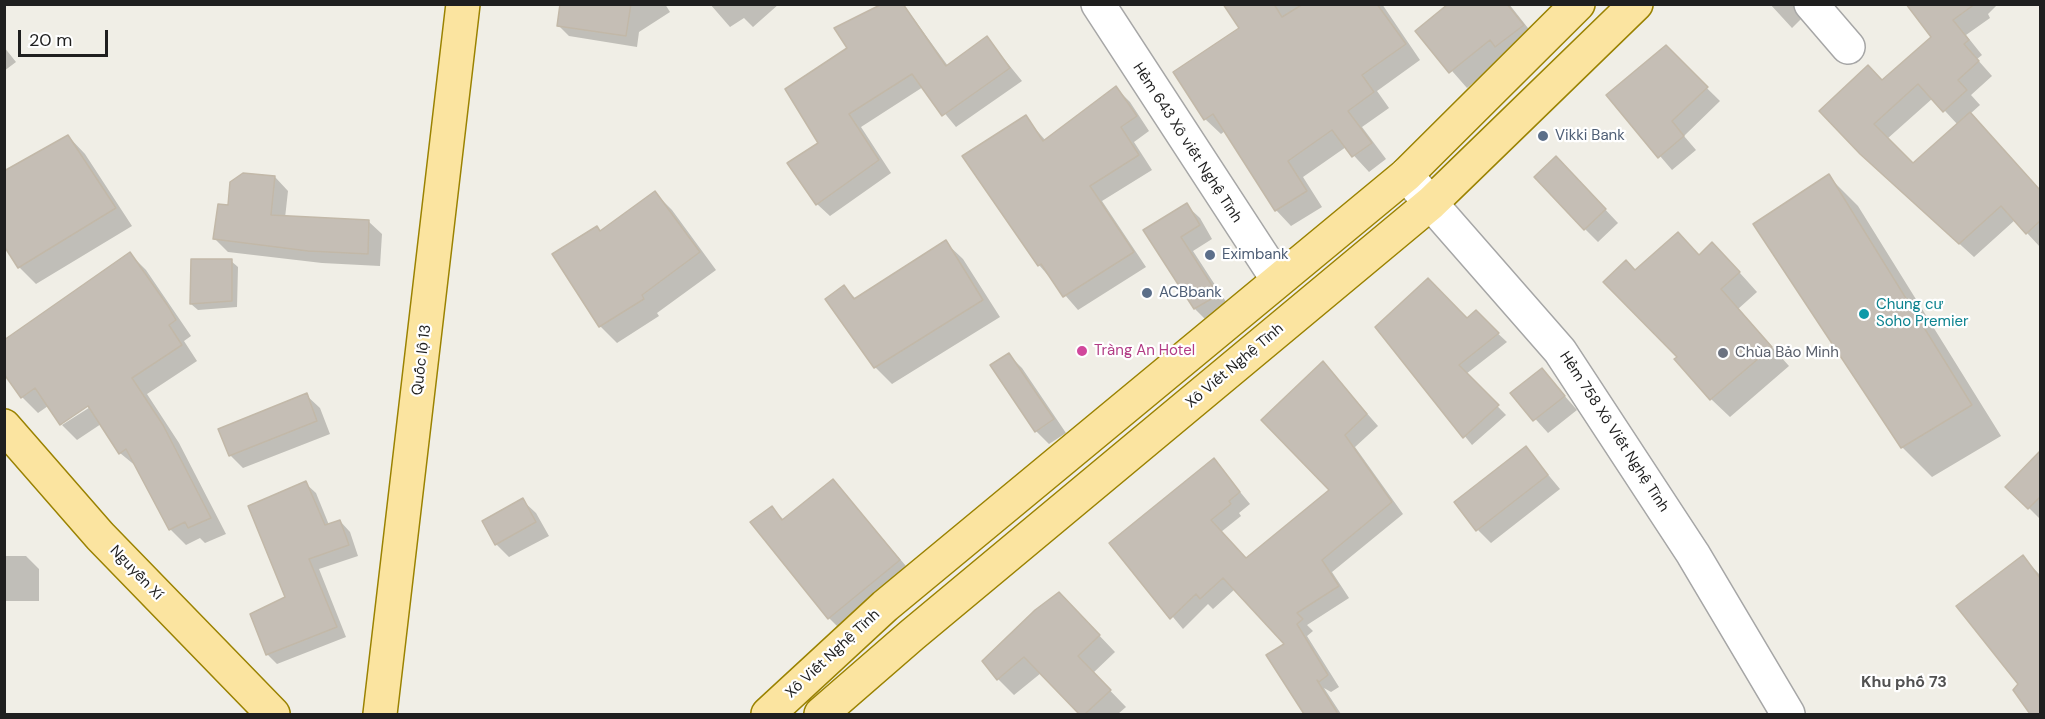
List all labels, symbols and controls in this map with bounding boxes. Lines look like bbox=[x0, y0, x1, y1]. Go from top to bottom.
scale bar bbox=[21, 18, 111, 56]
text: 20 m bbox=[29, 28, 72, 52]
street label: Hẻm 643 Xô viết Nghệ Tĩnh bbox=[1129, 60, 1245, 226]
place label: Vikki Bank bbox=[1555, 127, 1625, 145]
marker: Vikki Bank bbox=[1536, 129, 1550, 143]
place label: Eximbank bbox=[1222, 246, 1289, 264]
marker: Eximbank bbox=[1203, 248, 1217, 262]
place label: ACBbank bbox=[1159, 284, 1222, 302]
marker: ACBbank bbox=[1140, 286, 1154, 300]
place label: Chung cư Soho Premier bbox=[1876, 296, 1969, 331]
marker: Chung cư Soho Premier bbox=[1857, 307, 1871, 321]
street label: Xô Viết Nghệ Tĩnh bbox=[1183, 320, 1287, 412]
street label: Quốc lộ 13 bbox=[409, 324, 435, 396]
place label: Tràng An Hotel bbox=[1094, 342, 1195, 360]
marker: Tràng An Hotel bbox=[1075, 344, 1089, 358]
place label: Chùa Bảo Minh bbox=[1735, 344, 1839, 362]
marker: Chùa Bảo Minh bbox=[1716, 346, 1730, 360]
street label: Hẻm 758 Xô Viết Nghệ Tĩnh bbox=[1555, 348, 1673, 516]
street label: Nguyễn Xí bbox=[106, 542, 166, 604]
street label: Xô Viết Nghệ Tĩnh bbox=[782, 606, 884, 702]
district label: Khu phố 73 bbox=[1861, 673, 1947, 693]

